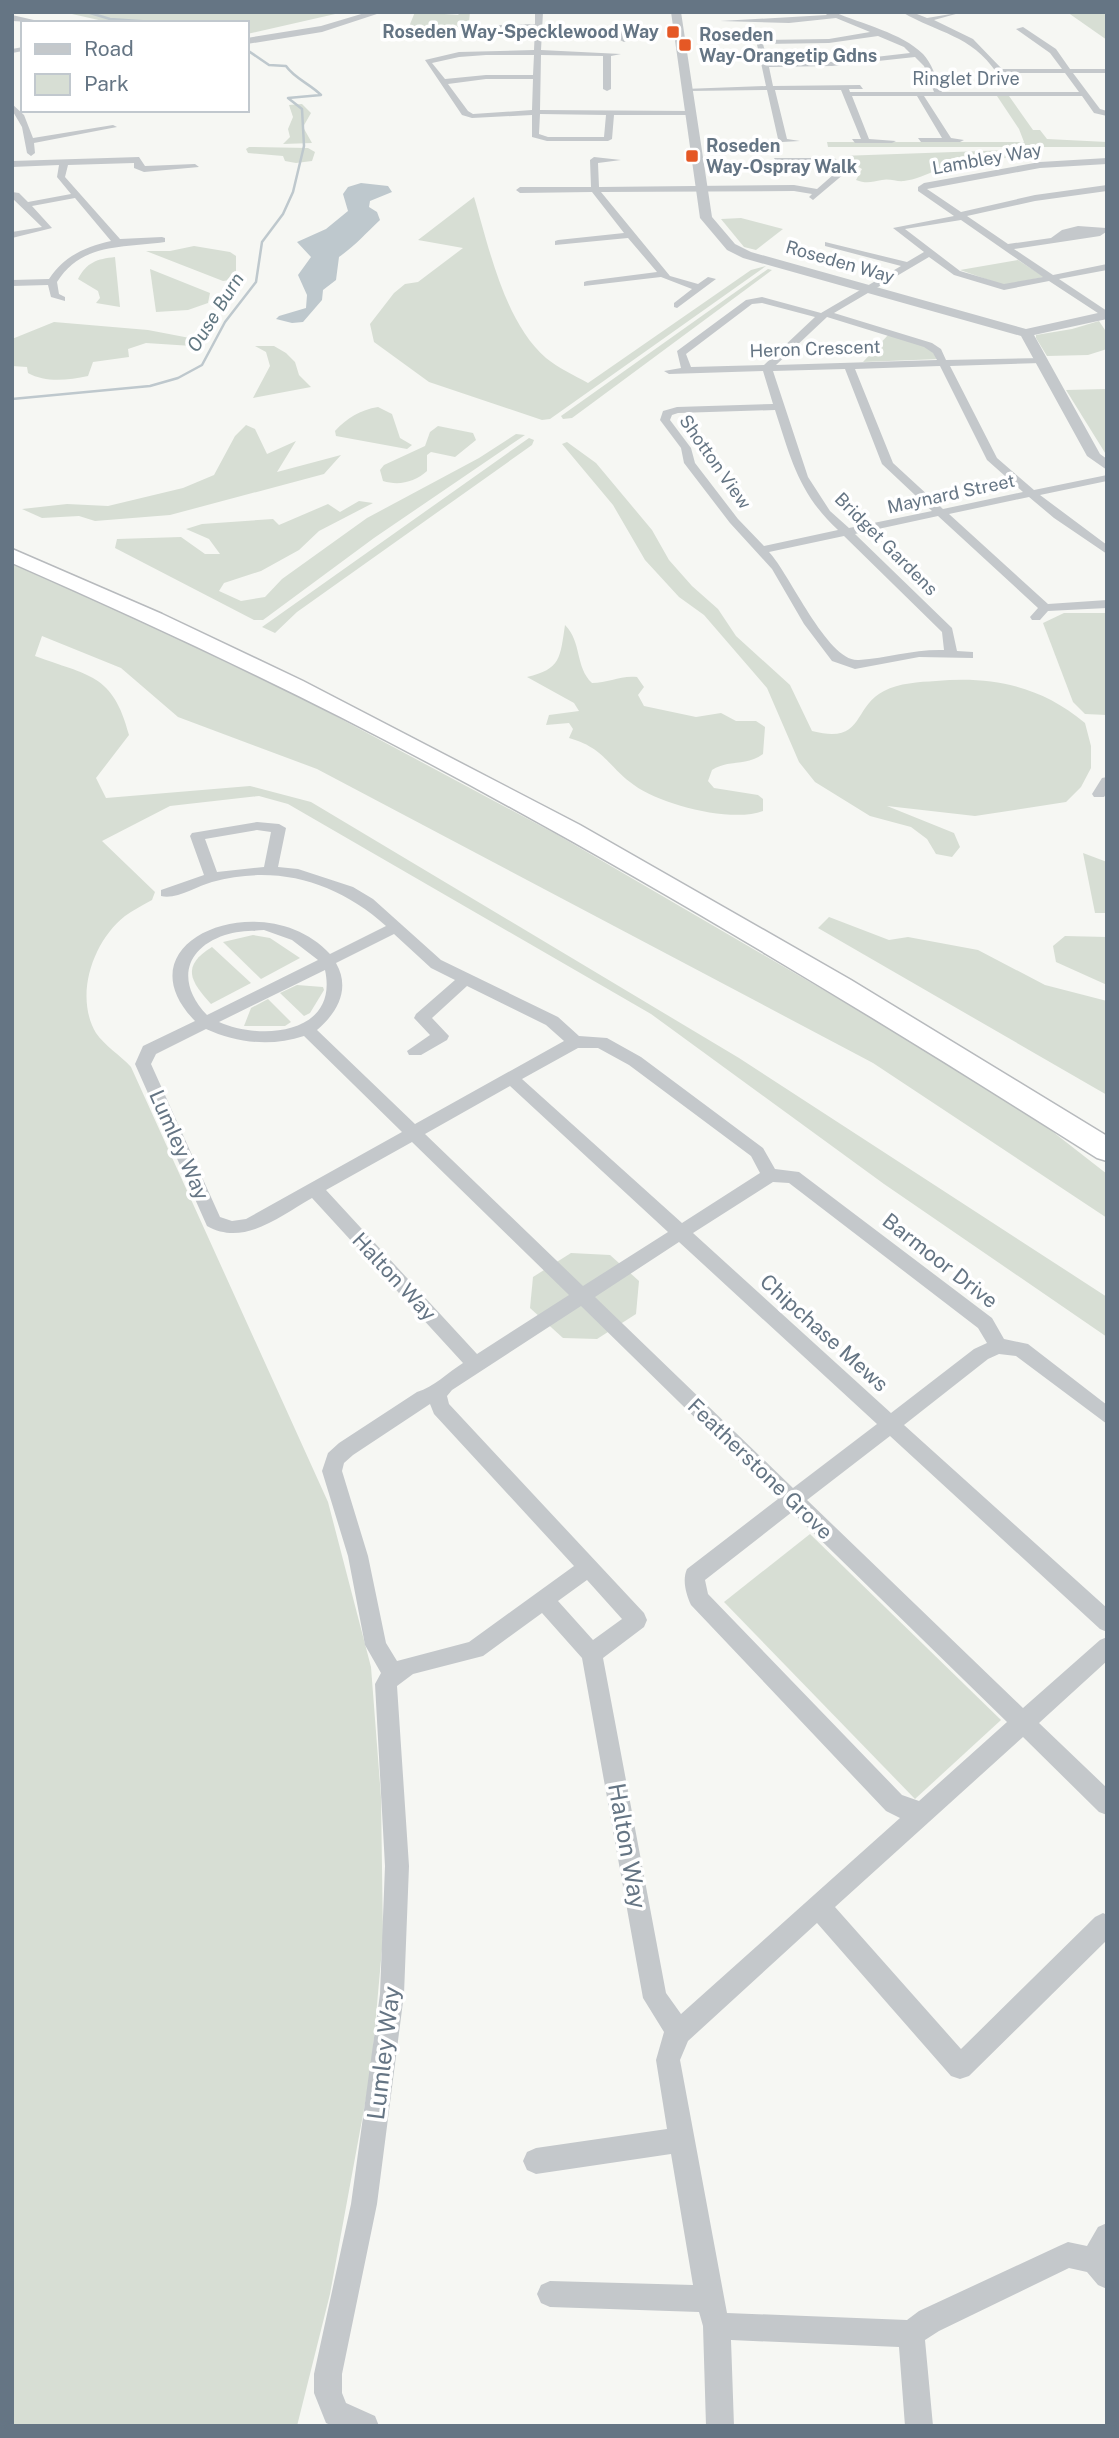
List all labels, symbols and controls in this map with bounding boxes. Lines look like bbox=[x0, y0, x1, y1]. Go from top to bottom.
legend bbox=[21, 21, 248, 112]
place label: Roseden Way-Specklewood Way bbox=[382, 21, 659, 42]
marker: Roseden Way-Specklewood Way bbox=[665, 24, 681, 40]
place label: Roseden Way-Orangetip Gdns bbox=[699, 24, 877, 66]
text: Road bbox=[84, 36, 134, 61]
marker: Roseden Way-Orangetip Gdns bbox=[677, 37, 693, 53]
street label: Ringlet Drive bbox=[912, 68, 1020, 89]
text: Park bbox=[84, 71, 129, 96]
place label: Roseden Way-Ospray Walk bbox=[706, 135, 858, 177]
street label: Lambley Way bbox=[931, 138, 1044, 178]
marker: Roseden Way-Ospray Walk bbox=[684, 148, 700, 164]
street label: Roseden Way bbox=[783, 236, 897, 287]
water label: Ouse Burn bbox=[182, 268, 248, 356]
street label: Heron Crescent bbox=[749, 336, 881, 361]
street label: Shotton View bbox=[675, 411, 756, 513]
street label: Maynard Street bbox=[885, 470, 1017, 517]
street label: Bridget Gardens bbox=[831, 488, 942, 599]
street label: Lumley Way bbox=[144, 1086, 215, 1204]
street label: Barmoor Drive bbox=[878, 1208, 1003, 1313]
street label: Halton Way bbox=[347, 1227, 441, 1326]
street label: Chipchase Mews bbox=[755, 1269, 894, 1397]
street label: Featherstone Grove bbox=[683, 1393, 838, 1544]
street label: Halton Way bbox=[603, 1781, 653, 1911]
street label: Lumley Way bbox=[361, 1984, 405, 2121]

